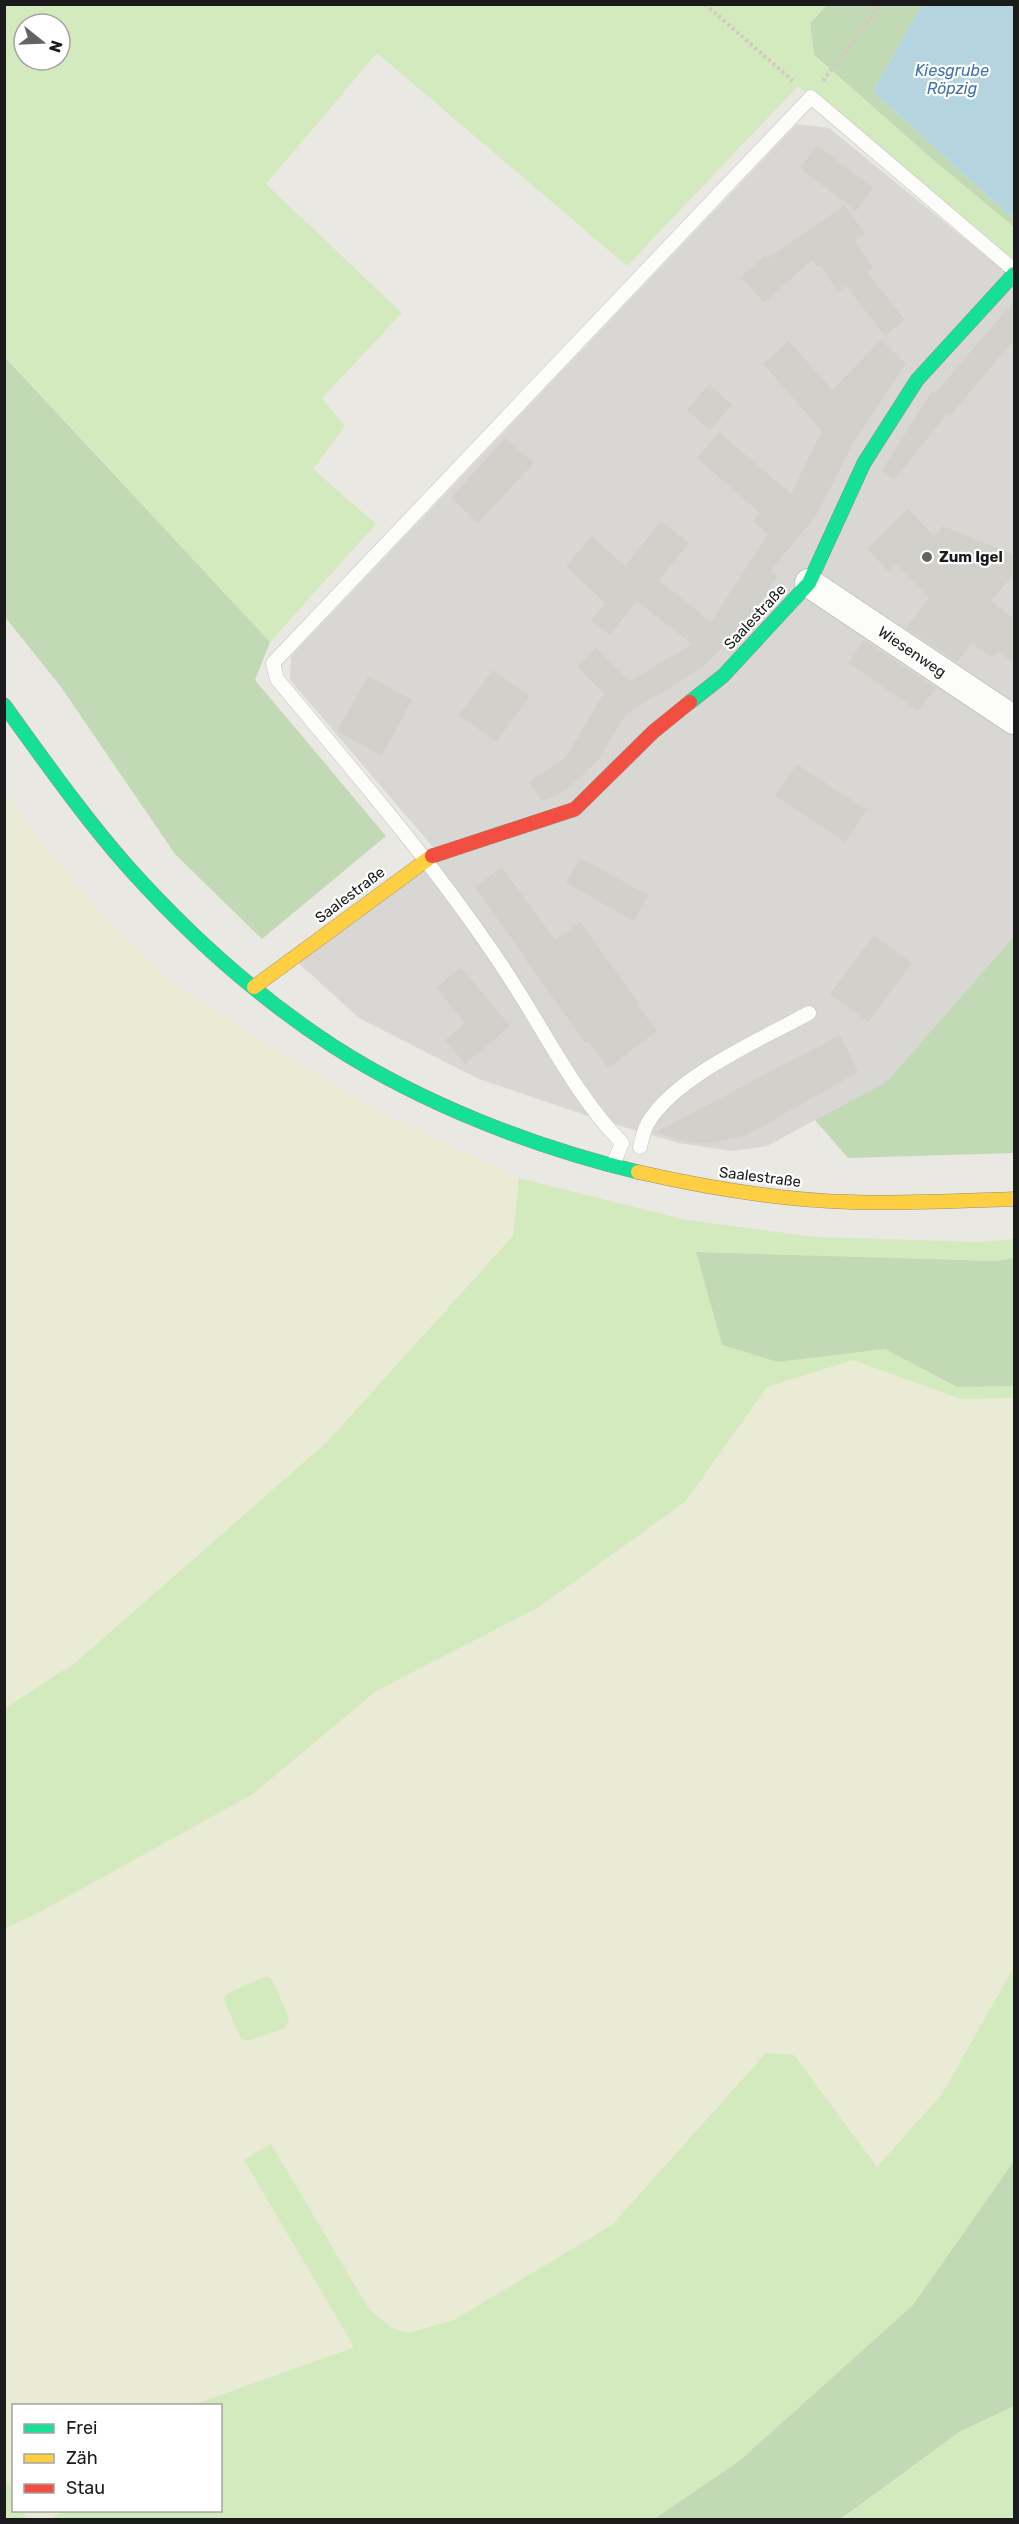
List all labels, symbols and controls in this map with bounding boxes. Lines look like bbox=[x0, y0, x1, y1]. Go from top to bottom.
north arrow bbox=[12, 12, 72, 72]
text: N bbox=[45, 38, 67, 55]
water label: Kiesgrube Röpzig bbox=[915, 61, 989, 98]
place label: Zum Igel bbox=[939, 548, 1003, 566]
marker: Zum Igel bbox=[920, 550, 934, 564]
street label: Saalestraße bbox=[720, 581, 790, 653]
street label: Wiesenweg bbox=[875, 623, 949, 681]
street label: Saalestraße bbox=[312, 863, 388, 927]
street label: Saalestraße bbox=[718, 1163, 802, 1191]
legend bbox=[12, 2404, 222, 2512]
text: Frei bbox=[66, 2417, 97, 2439]
text: Zäh bbox=[66, 2447, 98, 2469]
text: Stau bbox=[66, 2477, 105, 2499]

